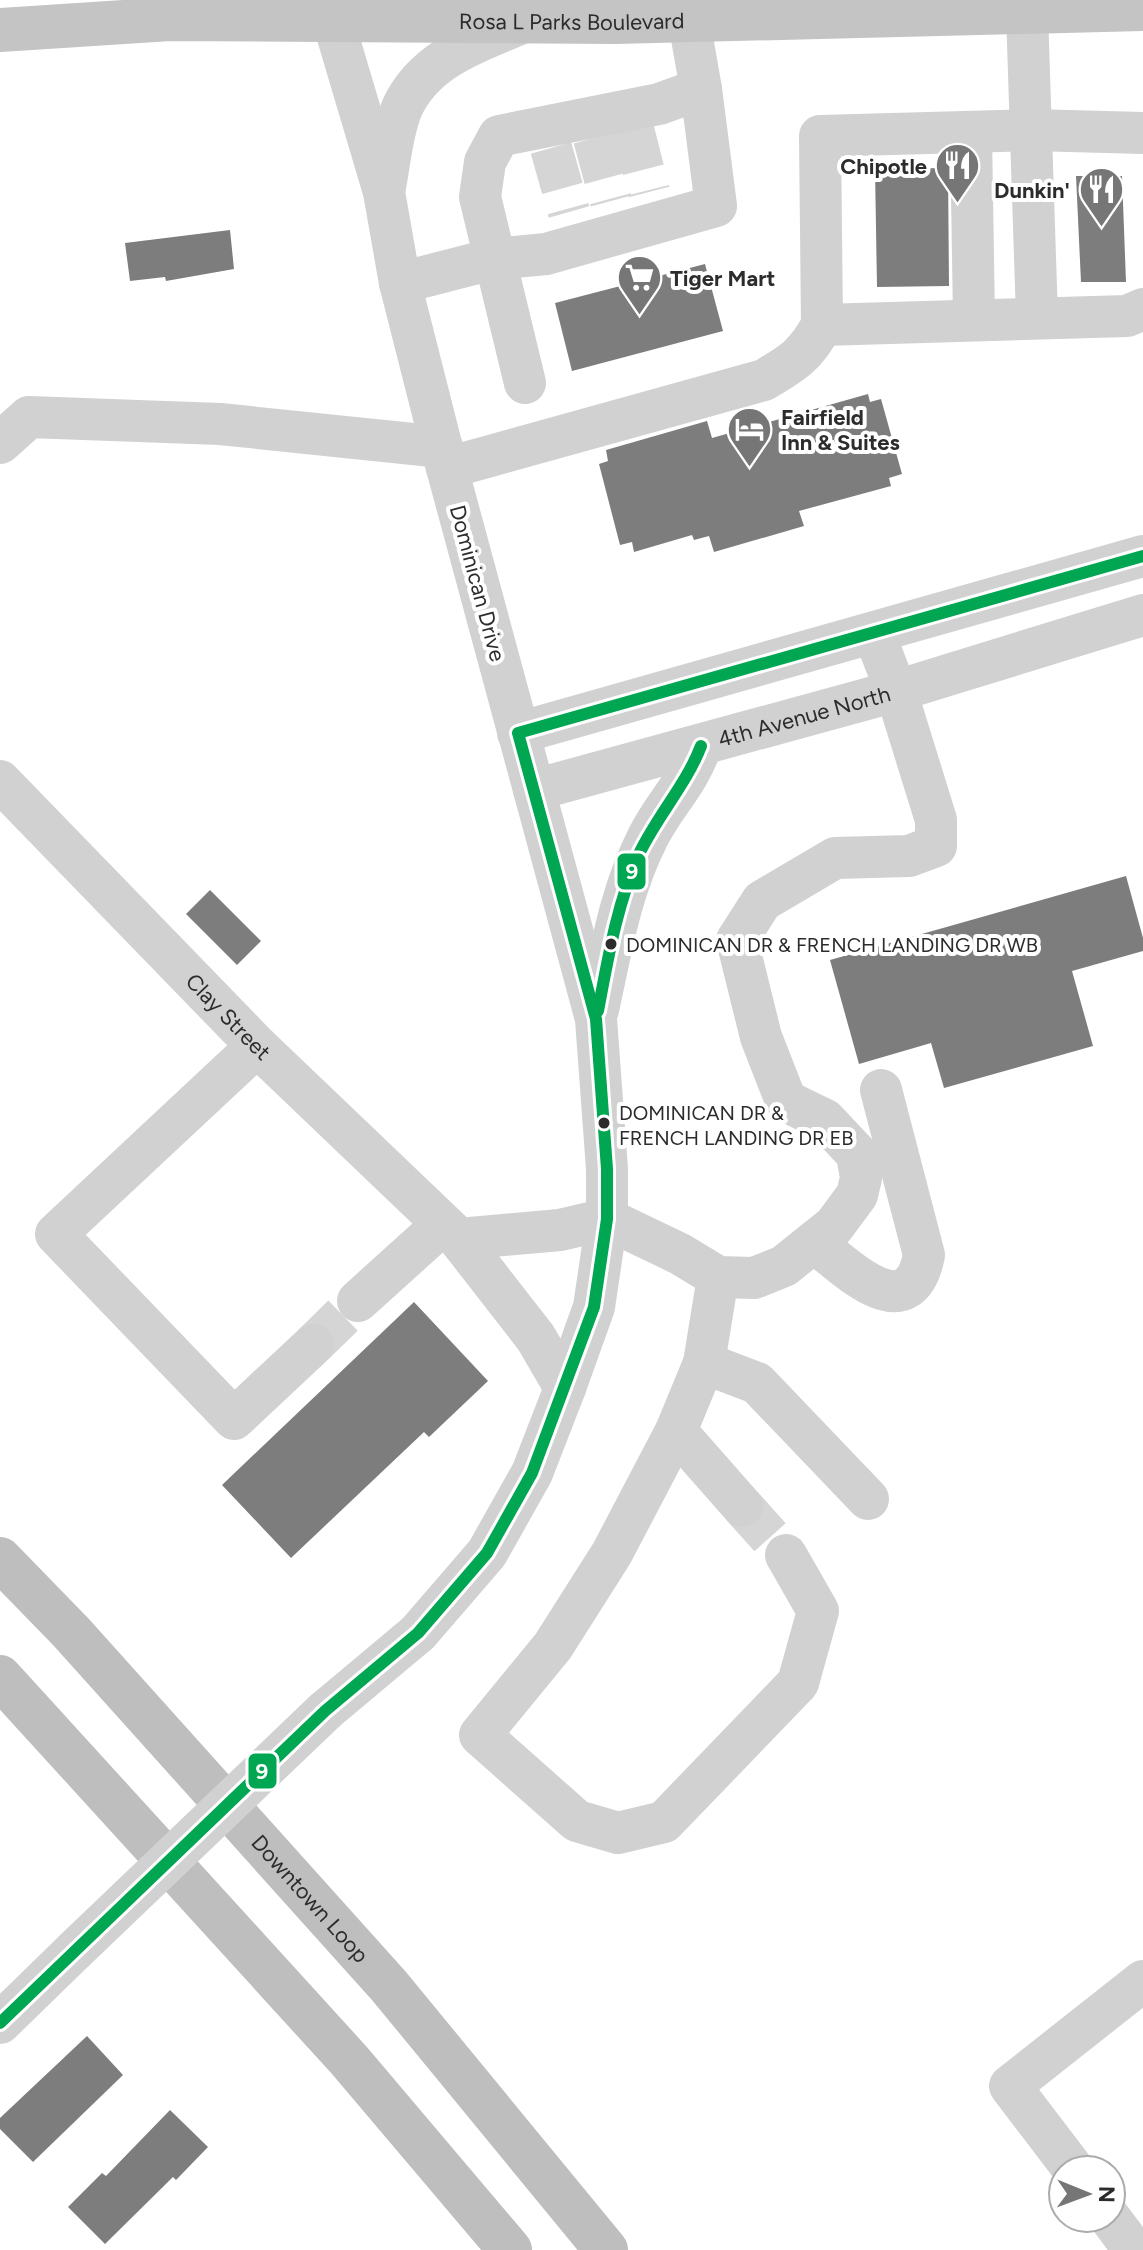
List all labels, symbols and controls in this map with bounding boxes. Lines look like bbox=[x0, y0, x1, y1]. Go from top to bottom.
street label: Rosa L Parks Boulevard bbox=[459, 7, 685, 36]
restaurant icon: Chipotle bbox=[934, 142, 982, 205]
place label: Chipotle bbox=[840, 153, 927, 180]
restaurant icon: Dunkin' bbox=[1077, 166, 1125, 229]
place label: Dunkin' bbox=[994, 177, 1070, 204]
supermarket icon: Tiger Mart bbox=[615, 254, 663, 317]
place label: Tiger Mart bbox=[670, 265, 776, 292]
place label: Fairfield Inn & Suites bbox=[781, 404, 900, 456]
hotel icon: Fairfield Inn & Suites bbox=[726, 406, 774, 469]
street label: Dominican Drive bbox=[444, 502, 511, 664]
street label: 4th Avenue North bbox=[715, 680, 893, 753]
line badge: 9 bbox=[616, 852, 647, 891]
text: 9 bbox=[626, 858, 638, 885]
place label: DOMINICAN DR & FRENCH LANDING DR WB bbox=[626, 933, 1038, 957]
marker: DOMINICAN DR & FRENCH LANDING DR WB bbox=[603, 936, 619, 952]
street label: Clay Street bbox=[180, 968, 276, 1066]
place label: DOMINICAN DR & FRENCH LANDING DR EB bbox=[619, 1101, 854, 1150]
marker: DOMINICAN DR & FRENCH LANDING DR EB bbox=[596, 1115, 612, 1131]
line badge: 9 bbox=[247, 1752, 278, 1790]
text: 9 bbox=[256, 1758, 268, 1785]
street label: Downtown Loop bbox=[246, 1829, 374, 1968]
north arrow bbox=[1047, 2154, 1127, 2234]
text: N bbox=[1093, 2186, 1120, 2203]

